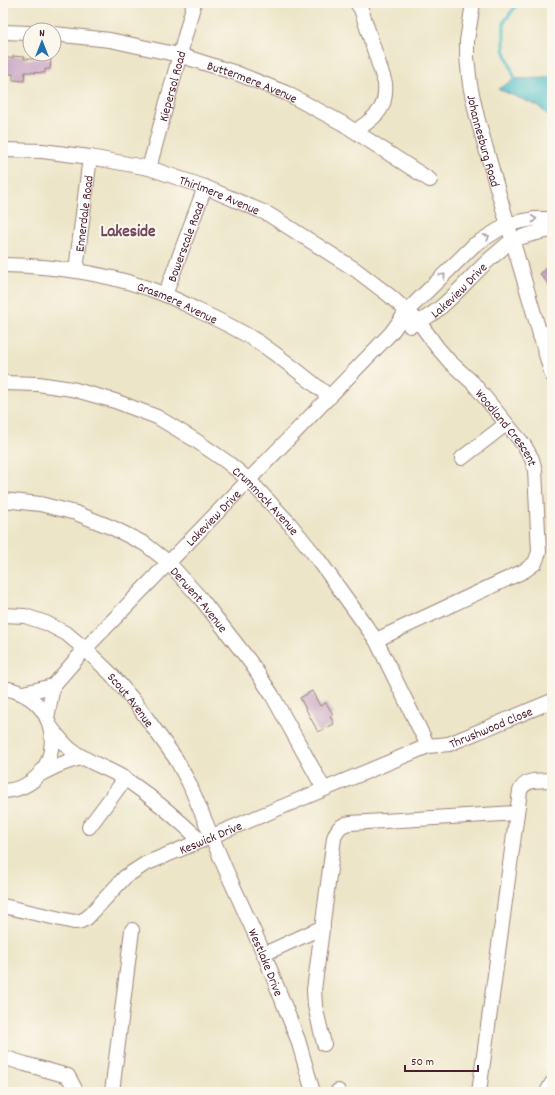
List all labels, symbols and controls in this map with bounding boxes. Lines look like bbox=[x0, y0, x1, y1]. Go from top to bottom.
north arrow bbox=[22, 22, 62, 62]
text: N bbox=[39, 26, 45, 42]
street label: Kiepersol Road bbox=[155, 49, 192, 124]
street label: Buttermere Avenue bbox=[204, 57, 300, 110]
street label: Johannesburg Road bbox=[460, 93, 503, 190]
street label: Thirlmere Avenue bbox=[176, 172, 262, 221]
street label: Ennerdale Road bbox=[71, 174, 100, 253]
street label: Bowerscale Road bbox=[164, 200, 211, 285]
one-way arrow bbox=[531, 215, 537, 224]
district label: Lakeside bbox=[100, 221, 156, 245]
one-way arrow bbox=[483, 234, 490, 242]
street label: Lakeview Drive bbox=[428, 259, 493, 324]
one-way arrow bbox=[438, 273, 446, 281]
street label: Grasmere Avenue bbox=[134, 278, 220, 330]
street label: Woodland Crescent bbox=[470, 386, 541, 469]
street label: Crummock Avenue bbox=[227, 463, 302, 540]
street label: Lakeview Drive bbox=[182, 486, 247, 552]
street label: Derwent Avenue bbox=[165, 564, 231, 638]
street label: Scout Avenue bbox=[102, 669, 158, 732]
street label: Thrushwood Close bbox=[447, 703, 536, 755]
street label: Keswick Drive bbox=[177, 817, 246, 861]
street label: Westlake Drive bbox=[242, 926, 287, 1000]
scale bar bbox=[405, 1047, 478, 1073]
text: 50 m bbox=[411, 1054, 434, 1071]

